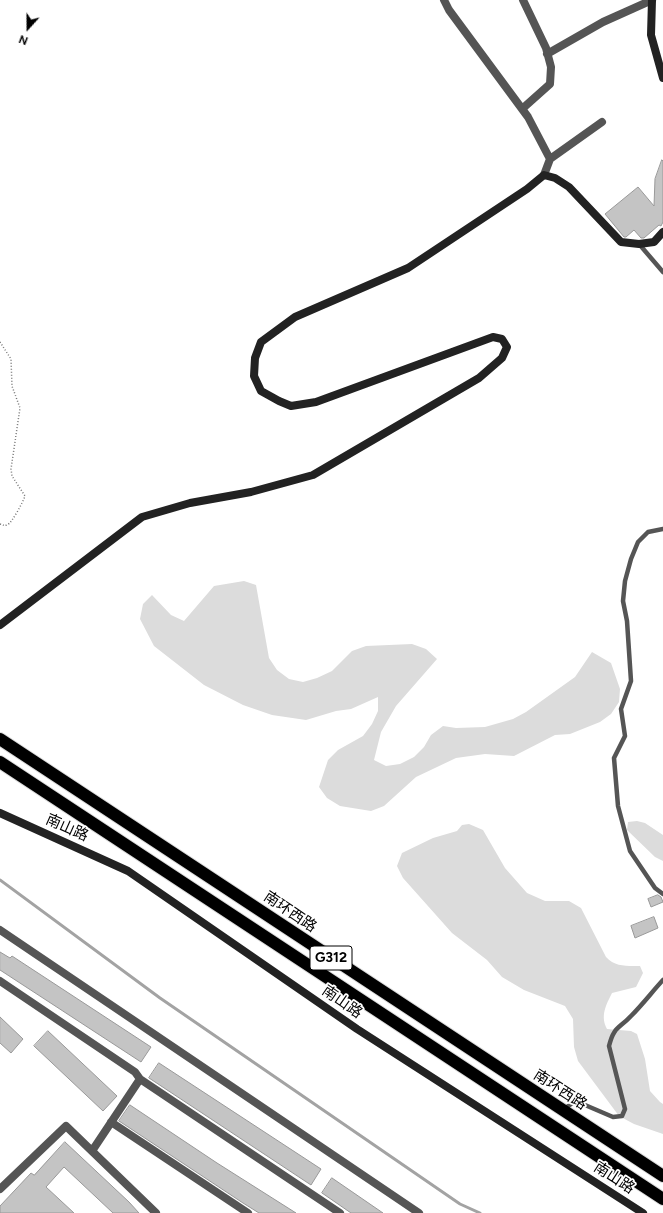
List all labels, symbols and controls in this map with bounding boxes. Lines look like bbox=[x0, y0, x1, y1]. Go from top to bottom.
north arrow bbox=[8, 8, 48, 48]
text: N bbox=[17, 32, 30, 47]
street label: 南山路 bbox=[43, 811, 91, 845]
street label: 南环西路 bbox=[260, 888, 320, 936]
road number: G312 bbox=[310, 946, 352, 970]
street label: 南山路 bbox=[318, 982, 366, 1022]
street label: 南环西路 bbox=[530, 1066, 590, 1114]
street label: 南山路 bbox=[590, 1158, 638, 1198]

